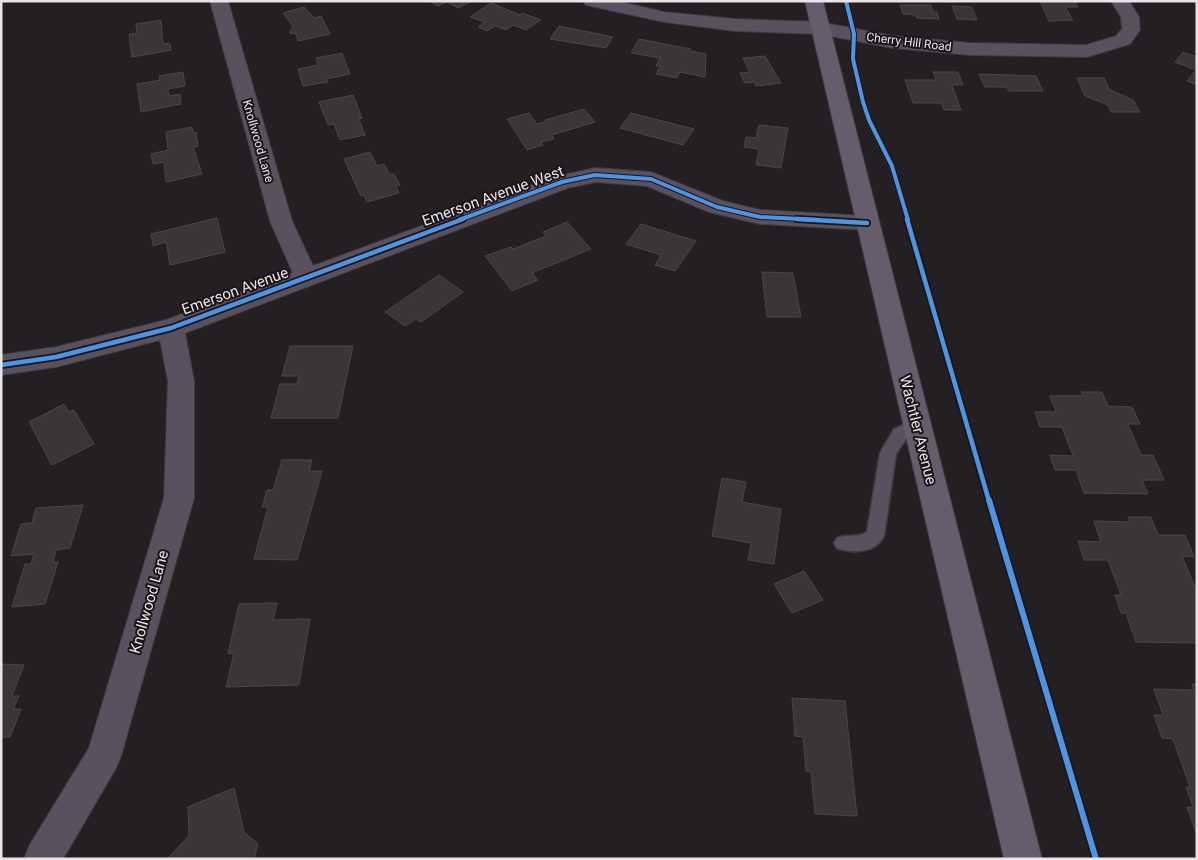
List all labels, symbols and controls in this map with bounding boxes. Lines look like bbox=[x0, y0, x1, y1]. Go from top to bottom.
street label: Cherry Hill Road bbox=[866, 30, 952, 54]
street label: Knollwood Lane bbox=[240, 98, 276, 184]
street label: Emerson Avenue West bbox=[420, 162, 566, 230]
street label: Emerson Avenue bbox=[179, 263, 291, 319]
street label: Wachtler Avenue bbox=[896, 374, 940, 486]
street label: Knollwood Lane bbox=[126, 548, 172, 656]

